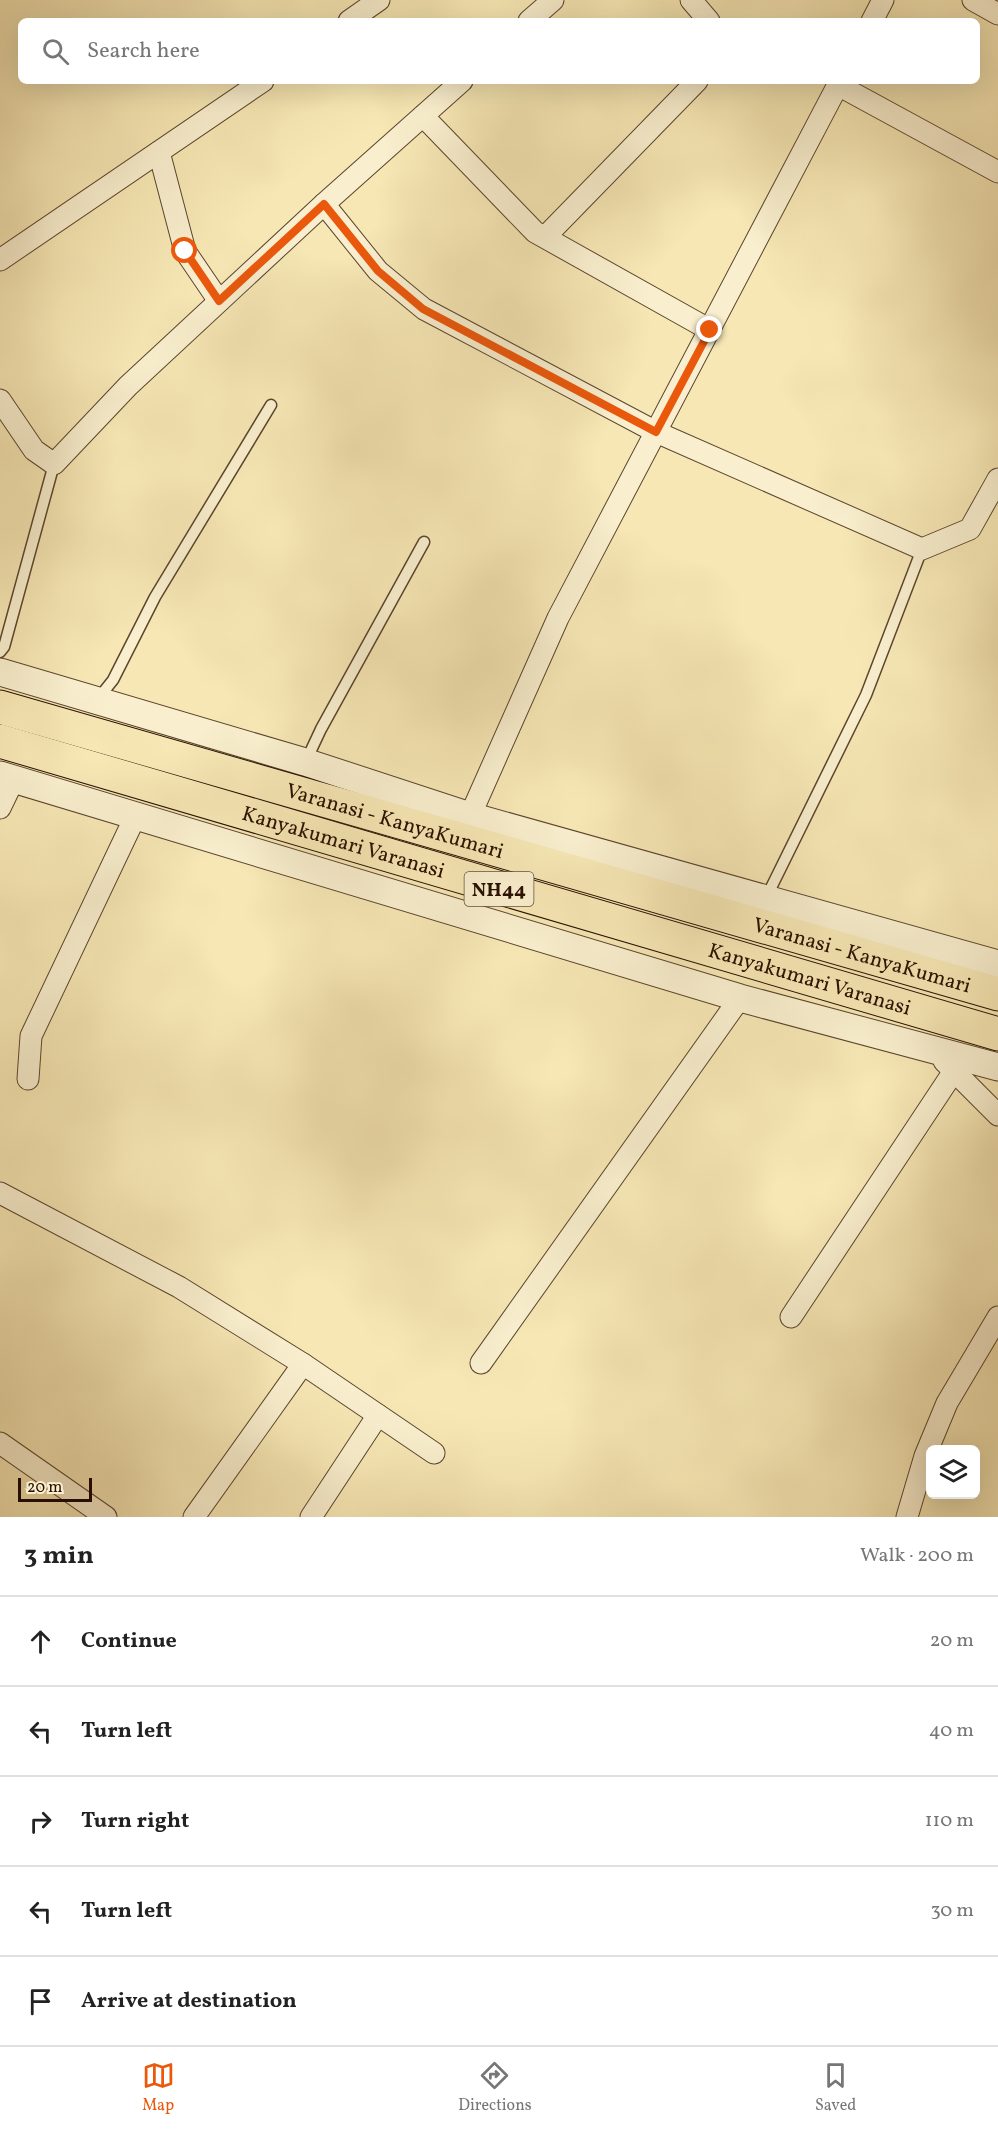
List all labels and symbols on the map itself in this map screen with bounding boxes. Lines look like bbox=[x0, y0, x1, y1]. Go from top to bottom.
route start bbox=[171, 237, 197, 263]
route end bbox=[696, 316, 722, 342]
street label: Varanasi - KanyaKumari bbox=[282, 777, 507, 867]
street label: Kanyakumari Varanasi bbox=[238, 800, 448, 887]
road number: NH44 bbox=[464, 872, 534, 906]
street label: Varanasi - KanyaKumari bbox=[749, 911, 974, 1001]
street label: Kanyakumari Varanasi bbox=[705, 937, 914, 1024]
scale bar bbox=[18, 1475, 92, 1502]

